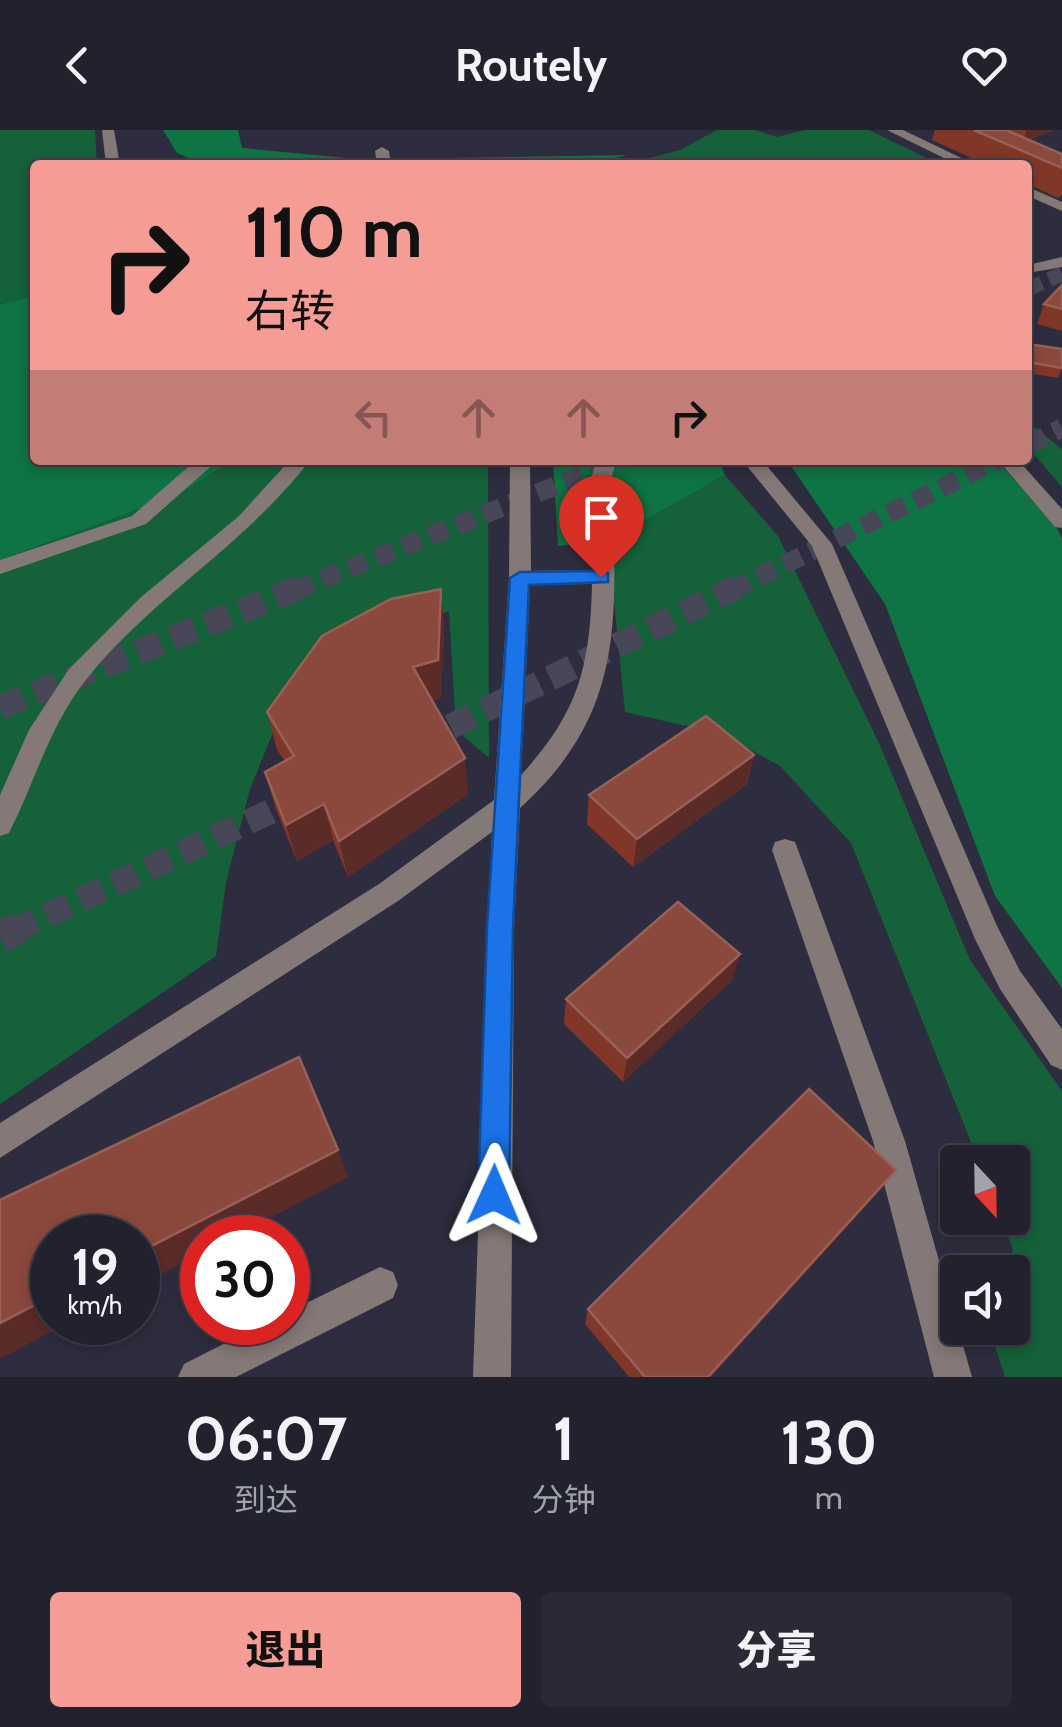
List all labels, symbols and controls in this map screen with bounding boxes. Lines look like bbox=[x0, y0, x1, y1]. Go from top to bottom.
icon: back bbox=[50, 38, 105, 93]
text: Routely bbox=[455, 38, 607, 92]
icon: heart bbox=[957, 38, 1012, 93]
text: 110 m bbox=[245, 189, 423, 275]
icon: right bbox=[80, 200, 210, 330]
text: 右转 bbox=[245, 284, 335, 338]
icon: left bbox=[346, 390, 401, 445]
icon: ahead bbox=[451, 390, 506, 445]
icon: ahead bbox=[556, 390, 611, 445]
icon: right bbox=[661, 390, 716, 445]
pin bbox=[559, 475, 644, 578]
icon: arrive bbox=[574, 490, 629, 545]
position arrow bbox=[442, 1143, 546, 1247]
north arrow bbox=[940, 1145, 1030, 1235]
map controls bbox=[940, 1145, 1030, 1345]
speed limit sign: 30 bbox=[180, 1215, 310, 1345]
text: 19 bbox=[72, 1237, 118, 1298]
button: sound bbox=[940, 1255, 1030, 1345]
text: km/h bbox=[68, 1290, 122, 1320]
text: 06:07 bbox=[185, 1402, 347, 1475]
text: 1 bbox=[553, 1402, 575, 1475]
text: 130 bbox=[780, 1406, 877, 1479]
text: m bbox=[815, 1478, 843, 1517]
text: 到达 bbox=[234, 1480, 298, 1519]
text: 分钟 bbox=[532, 1480, 596, 1519]
button: 退出 bbox=[50, 1592, 521, 1707]
button: 分享 bbox=[541, 1592, 1012, 1707]

